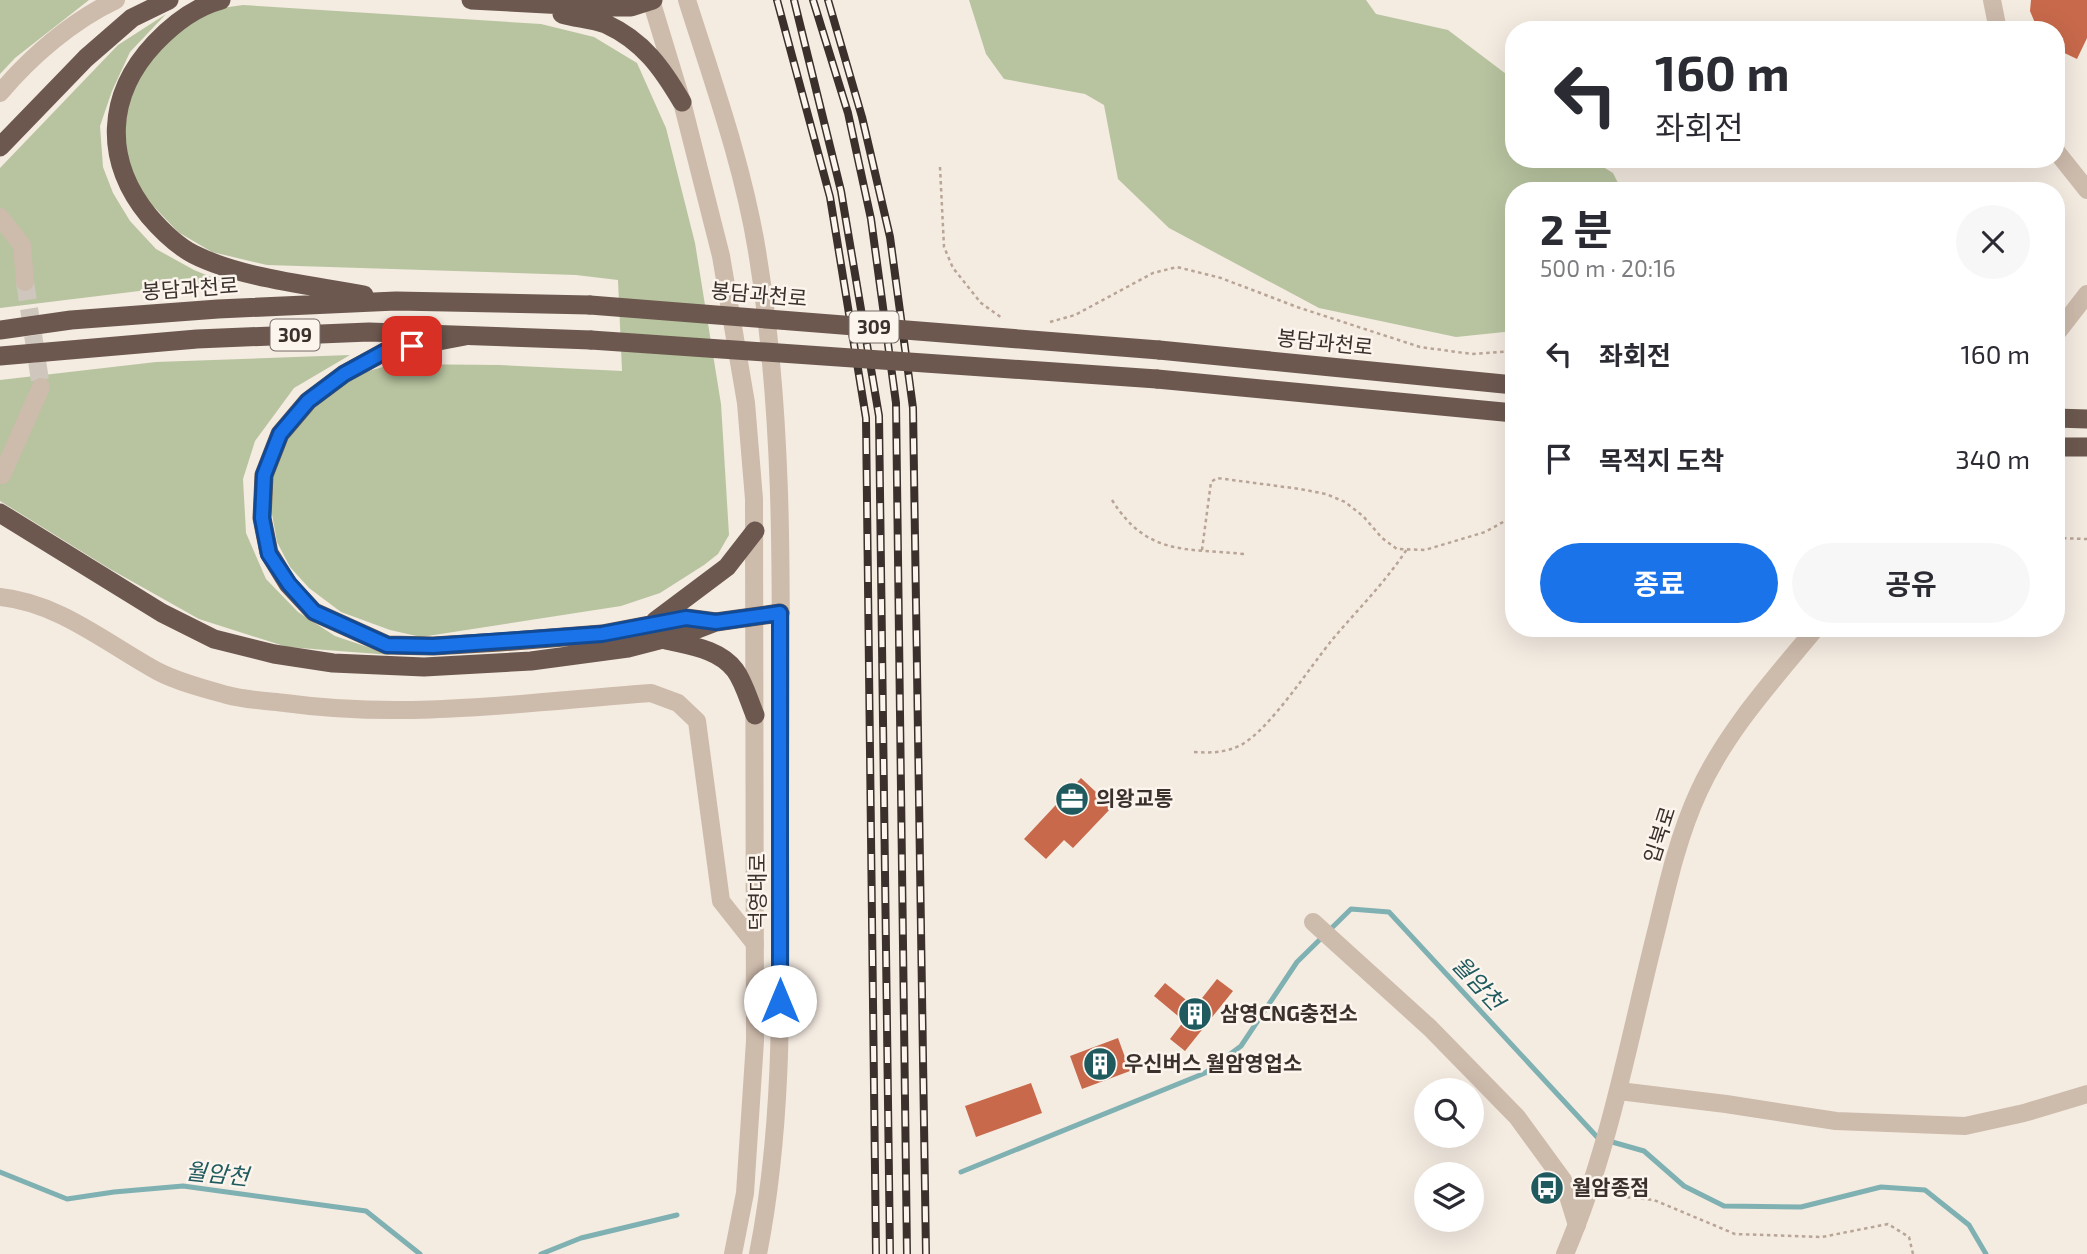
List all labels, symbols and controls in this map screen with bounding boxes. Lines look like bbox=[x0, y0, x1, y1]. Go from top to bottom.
text: 160 m bbox=[1655, 42, 1790, 101]
icon: left bbox=[1540, 49, 1631, 140]
text: 좌회전 bbox=[1655, 107, 1743, 145]
text: 2 분 bbox=[1540, 203, 1612, 253]
button: close bbox=[1956, 205, 2030, 279]
text: 500 m · 20:16 bbox=[1540, 254, 1676, 282]
street label: 봉담과천로 bbox=[141, 272, 239, 303]
street label: 봉담과천로 bbox=[710, 277, 808, 310]
road number: 309 bbox=[850, 312, 898, 342]
pin bbox=[382, 316, 442, 376]
road number: 309 bbox=[270, 320, 320, 350]
street label: 봉담과천로 bbox=[1276, 324, 1375, 359]
icon: arrive bbox=[393, 327, 431, 365]
icon: left bbox=[1540, 335, 1578, 373]
text: 160 m bbox=[1961, 338, 2030, 369]
text: 좌회전 bbox=[1599, 339, 1671, 370]
icon: arrive bbox=[1540, 440, 1578, 478]
text: 340 m bbox=[1955, 443, 2030, 474]
text: 목적지 도착 bbox=[1599, 444, 1724, 475]
button: 종료 bbox=[1540, 543, 1778, 623]
button: 공유 bbox=[1792, 543, 2030, 623]
office icon: 의왕교통 bbox=[1053, 780, 1091, 818]
place label: 의왕교통 bbox=[1096, 785, 1173, 810]
street label: 입북로 bbox=[1638, 803, 1679, 866]
street label: 덕영대로 bbox=[744, 853, 769, 931]
water label: 월암천 bbox=[1447, 950, 1513, 1017]
position arrow bbox=[743, 964, 817, 1038]
building icon: 삼영CNG충전소 bbox=[1176, 995, 1214, 1033]
place label: 삼영CNG충전소 bbox=[1220, 1000, 1358, 1025]
building icon: 우신버스 월암영업소 bbox=[1081, 1045, 1119, 1083]
place label: 우신버스 월암영업소 bbox=[1124, 1050, 1302, 1075]
map controls bbox=[1414, 1078, 1484, 1232]
button: search bbox=[1414, 1078, 1484, 1148]
water label: 월암천 bbox=[184, 1156, 253, 1191]
button: layers bbox=[1414, 1162, 1484, 1232]
bus stop icon: 월암종점 bbox=[1528, 1169, 1566, 1207]
place label: 월암종점 bbox=[1572, 1174, 1649, 1199]

